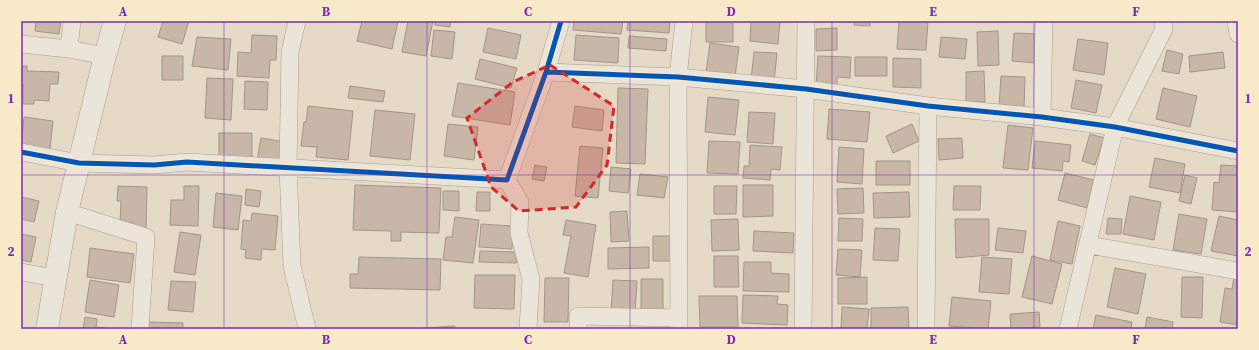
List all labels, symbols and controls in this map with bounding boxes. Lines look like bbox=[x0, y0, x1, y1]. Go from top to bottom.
text: A bbox=[119, 3, 128, 20]
text: B bbox=[322, 3, 331, 20]
text: C bbox=[524, 3, 532, 20]
text: D bbox=[726, 3, 736, 20]
text: E bbox=[929, 3, 937, 20]
text: F bbox=[1132, 3, 1140, 20]
text: 1 bbox=[7, 90, 15, 107]
text: 1 bbox=[1244, 90, 1252, 107]
text: 2 bbox=[7, 243, 15, 260]
text: 2 bbox=[1244, 243, 1252, 260]
text: A bbox=[119, 331, 128, 348]
text: B bbox=[322, 331, 331, 348]
text: C bbox=[524, 331, 532, 348]
text: D bbox=[726, 331, 736, 348]
text: E bbox=[929, 331, 937, 348]
text: F bbox=[1132, 331, 1140, 348]

